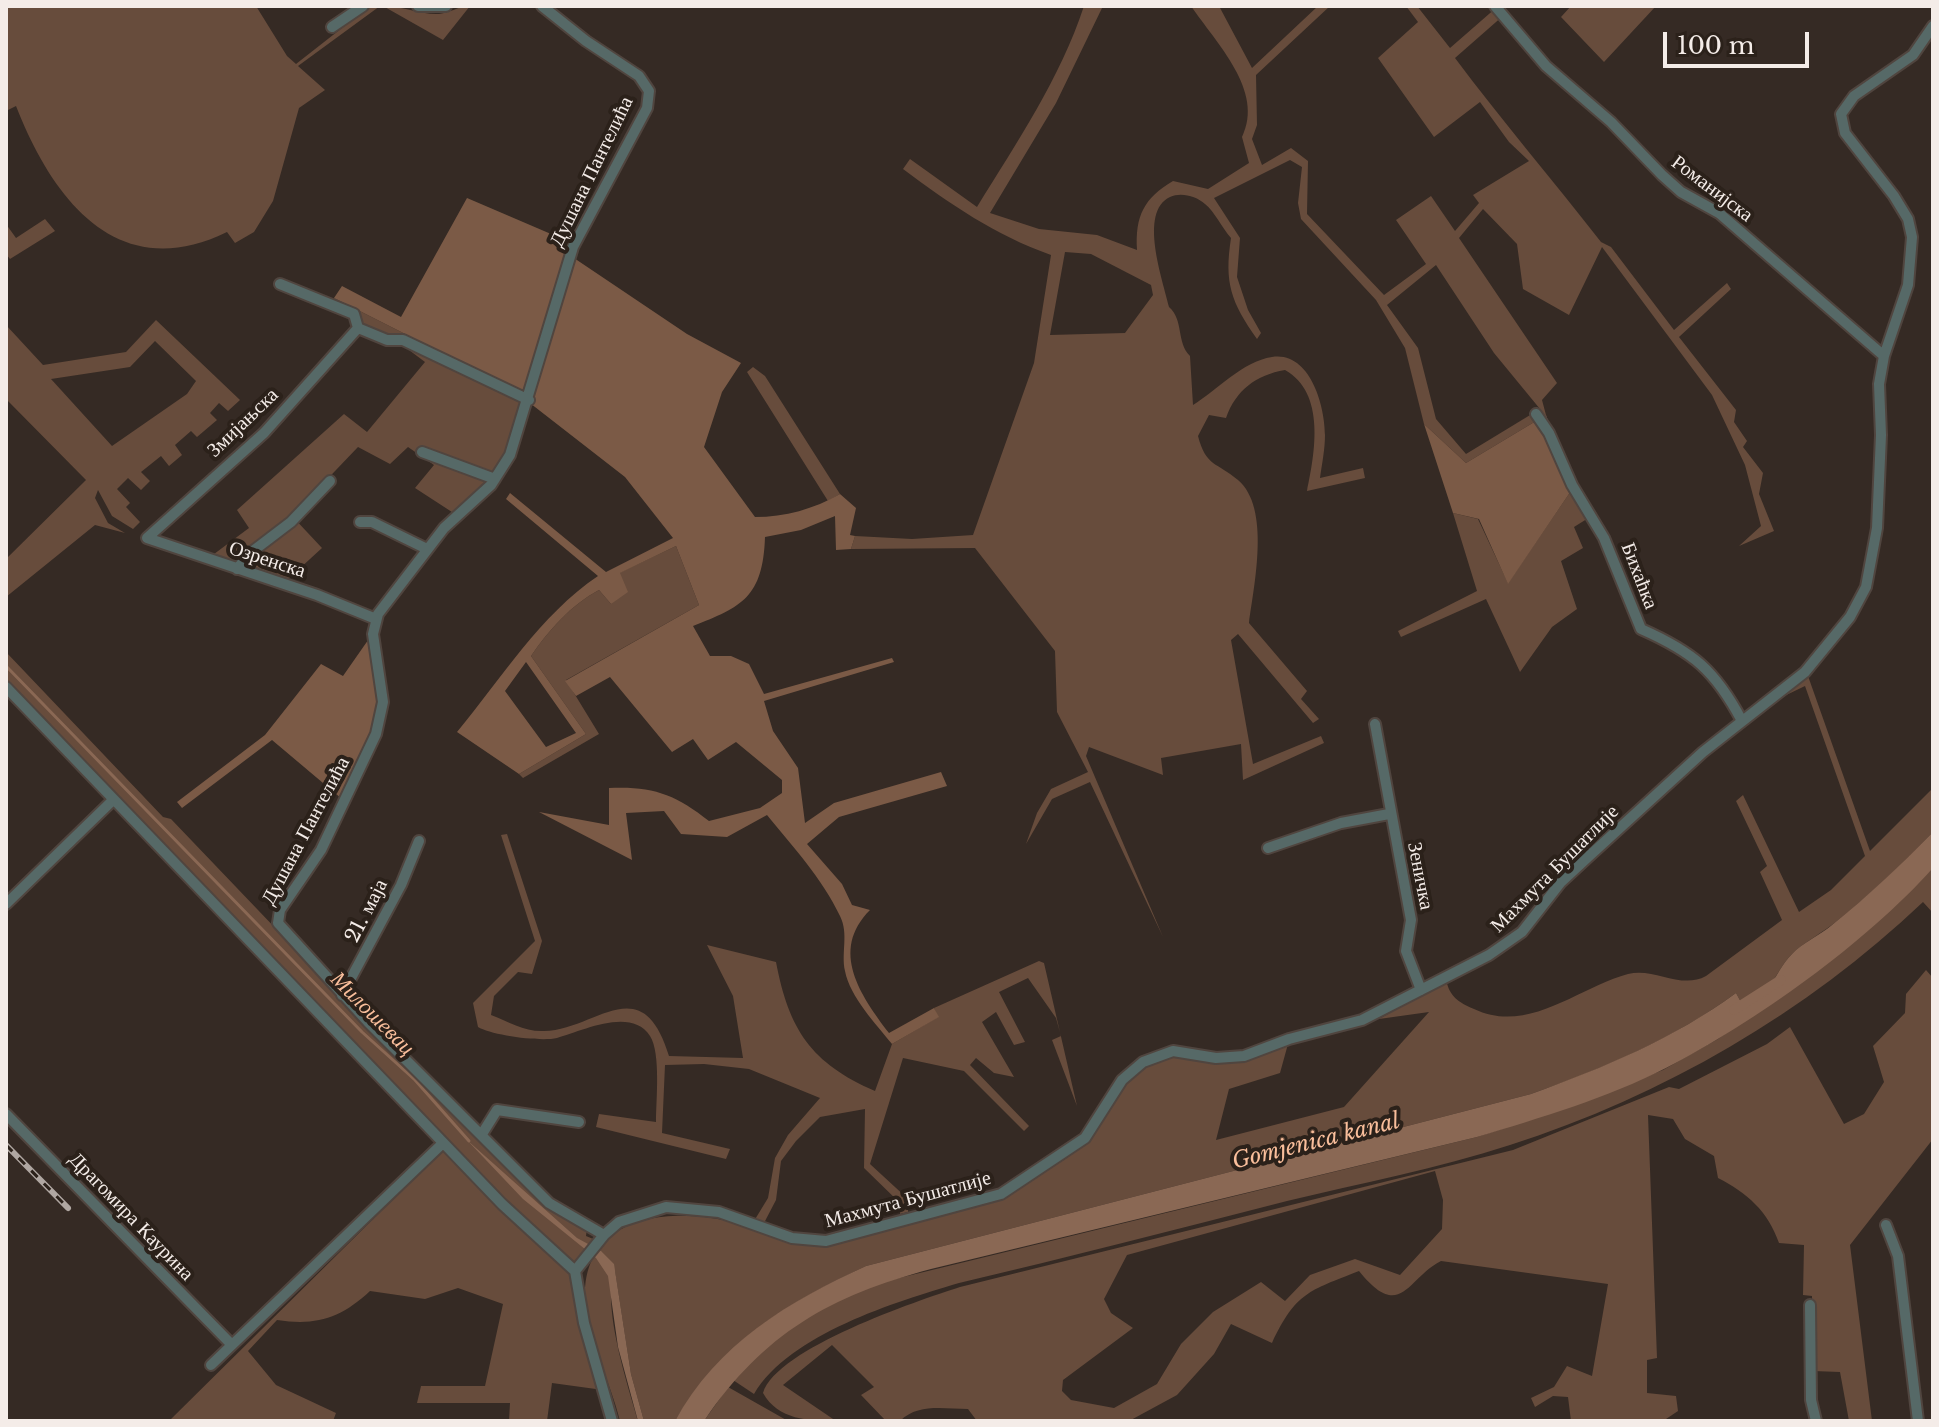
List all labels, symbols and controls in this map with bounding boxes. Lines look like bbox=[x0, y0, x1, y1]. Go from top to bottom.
scale bar bbox=[1667, 16, 1813, 66]
text: 100 m bbox=[1677, 31, 1755, 60]
street label: Душана Пантелића bbox=[545, 93, 639, 251]
street label: Романијска bbox=[1667, 151, 1757, 227]
street label: Змијањска bbox=[202, 383, 284, 463]
street label: Озренска bbox=[226, 536, 308, 584]
street label: Бихаћка bbox=[1615, 539, 1663, 613]
street label: Душана Пантелића bbox=[257, 753, 355, 909]
street label: Махмута Бушатлије bbox=[1486, 800, 1624, 938]
street label: Зеничка bbox=[1402, 840, 1438, 912]
street label: 21. маја bbox=[341, 875, 393, 947]
water label: Милошевац bbox=[324, 966, 420, 1062]
water label: Gomjenica kanal bbox=[1229, 1108, 1403, 1176]
street label: Драгомира Каурина bbox=[64, 1148, 198, 1286]
street label: Махмута Бушатлије bbox=[822, 1166, 994, 1234]

